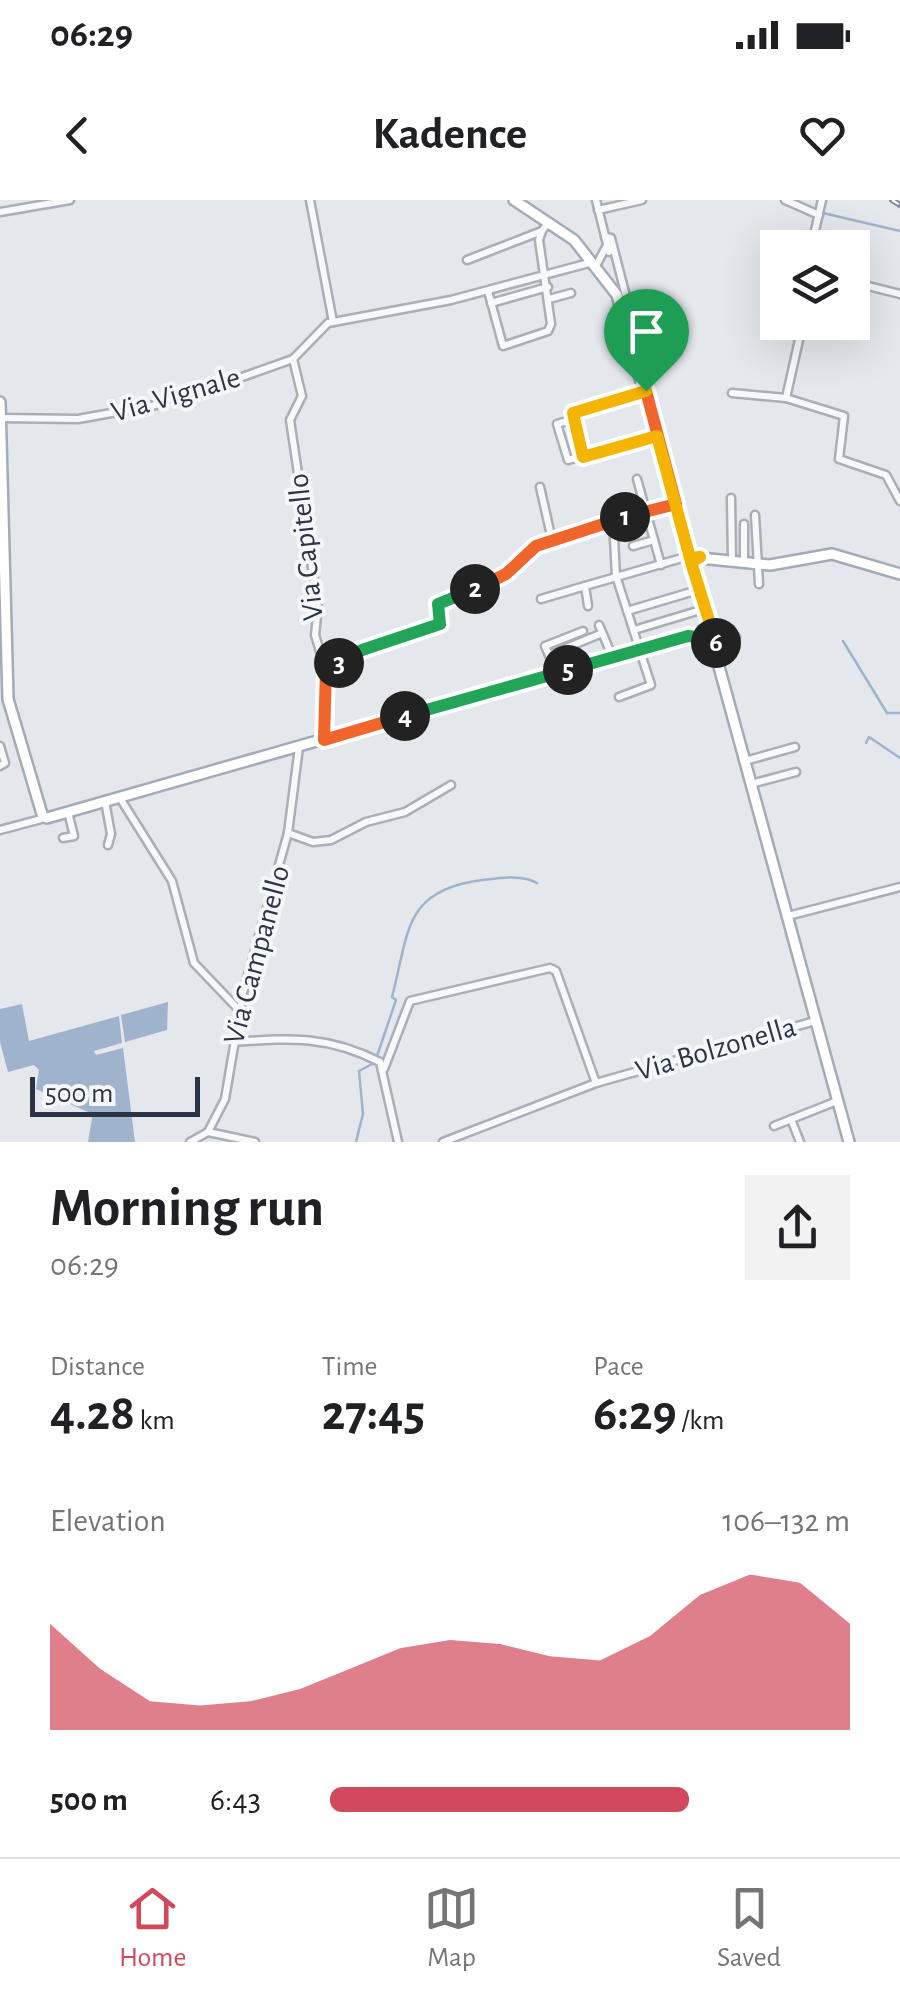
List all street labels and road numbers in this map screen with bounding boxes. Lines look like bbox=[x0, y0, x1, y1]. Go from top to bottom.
street label: Via Vignale bbox=[108, 362, 244, 428]
street label: Via Capitello bbox=[283, 472, 329, 622]
street label: Via Campanello bbox=[219, 862, 295, 1048]
street label: Via Bolzonella bbox=[632, 1012, 800, 1086]

